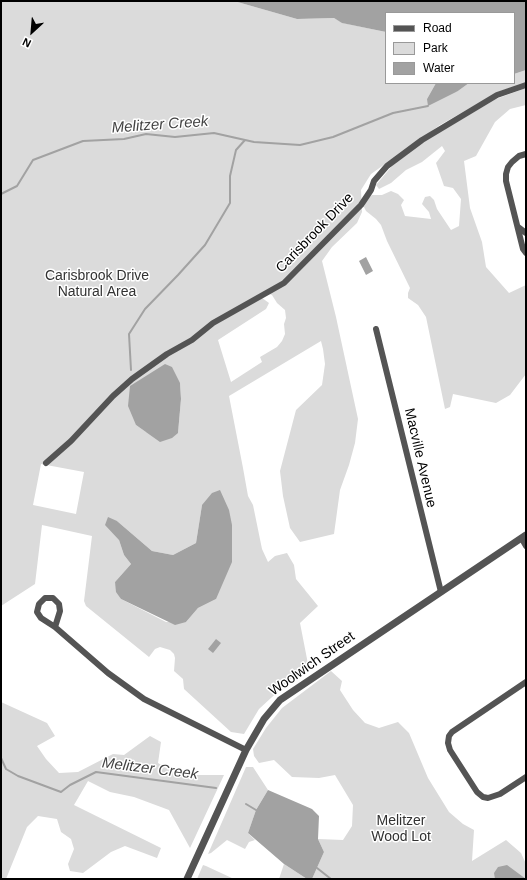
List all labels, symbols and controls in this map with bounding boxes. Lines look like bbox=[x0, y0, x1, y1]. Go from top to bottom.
north arrow bbox=[12, 12, 52, 52]
legend bbox=[385, 12, 515, 84]
text: Road bbox=[423, 21, 452, 35]
text: N bbox=[21, 36, 33, 50]
text: Park bbox=[423, 41, 448, 55]
text: Water bbox=[423, 61, 455, 75]
water label: Melitzer Creek bbox=[111, 113, 209, 137]
street label: Carisbrook Drive bbox=[273, 190, 357, 276]
park label: Carisbrook Drive Natural Area bbox=[45, 268, 149, 300]
street label: Macville Avenue bbox=[400, 407, 440, 509]
street label: Woolwich Street bbox=[266, 628, 358, 700]
water label: Melitzer Creek bbox=[101, 754, 199, 784]
park label: Melitzer Wood Lot bbox=[371, 813, 431, 846]

